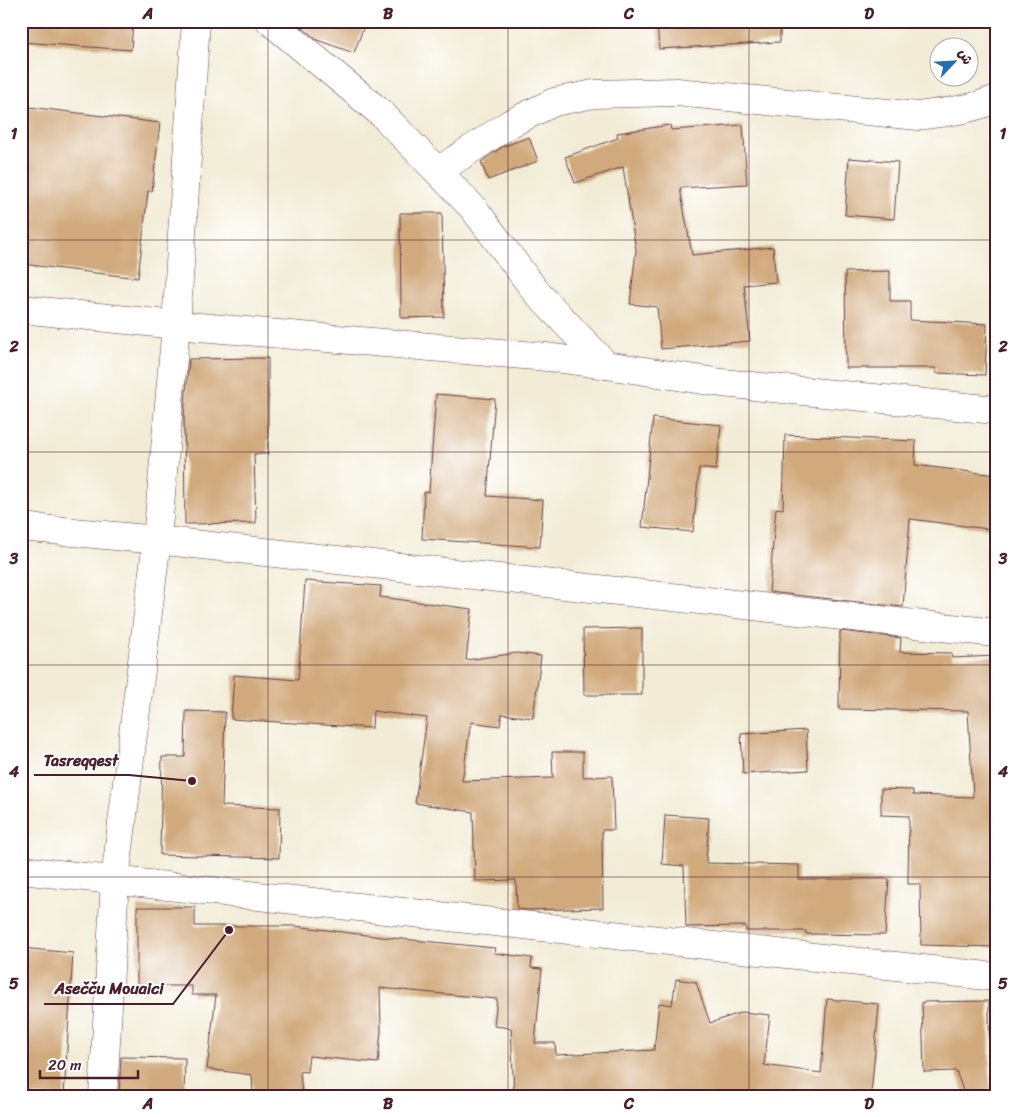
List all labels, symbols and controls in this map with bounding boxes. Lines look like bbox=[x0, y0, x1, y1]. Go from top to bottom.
text: A bbox=[142, 0, 153, 28]
text: B bbox=[383, 0, 394, 28]
text: C bbox=[623, 0, 635, 28]
text: D bbox=[864, 0, 874, 28]
north arrow bbox=[930, 38, 980, 88]
text: ش bbox=[951, 44, 980, 69]
text: 1 bbox=[11, 119, 18, 148]
text: 1 bbox=[1000, 119, 1007, 148]
text: 2 bbox=[8, 332, 19, 361]
text: 2 bbox=[997, 332, 1008, 361]
text: 3 bbox=[9, 544, 19, 573]
text: 3 bbox=[998, 544, 1008, 573]
callout: Tasreqqest bbox=[34, 744, 129, 775]
text: Tasreqqest bbox=[44, 746, 120, 775]
text: 4 bbox=[8, 757, 19, 786]
text: 4 bbox=[997, 757, 1008, 786]
text: 5 bbox=[9, 969, 19, 998]
text: 5 bbox=[998, 969, 1008, 998]
callout: Asečču Mouaici bbox=[44, 973, 173, 1004]
text: Asečču Mouaici bbox=[53, 974, 165, 1003]
scale bar bbox=[40, 1047, 138, 1079]
text: 20 m bbox=[48, 1052, 82, 1078]
text: A bbox=[142, 1089, 153, 1117]
text: B bbox=[383, 1089, 394, 1117]
text: C bbox=[623, 1089, 635, 1117]
text: D bbox=[864, 1089, 874, 1117]

